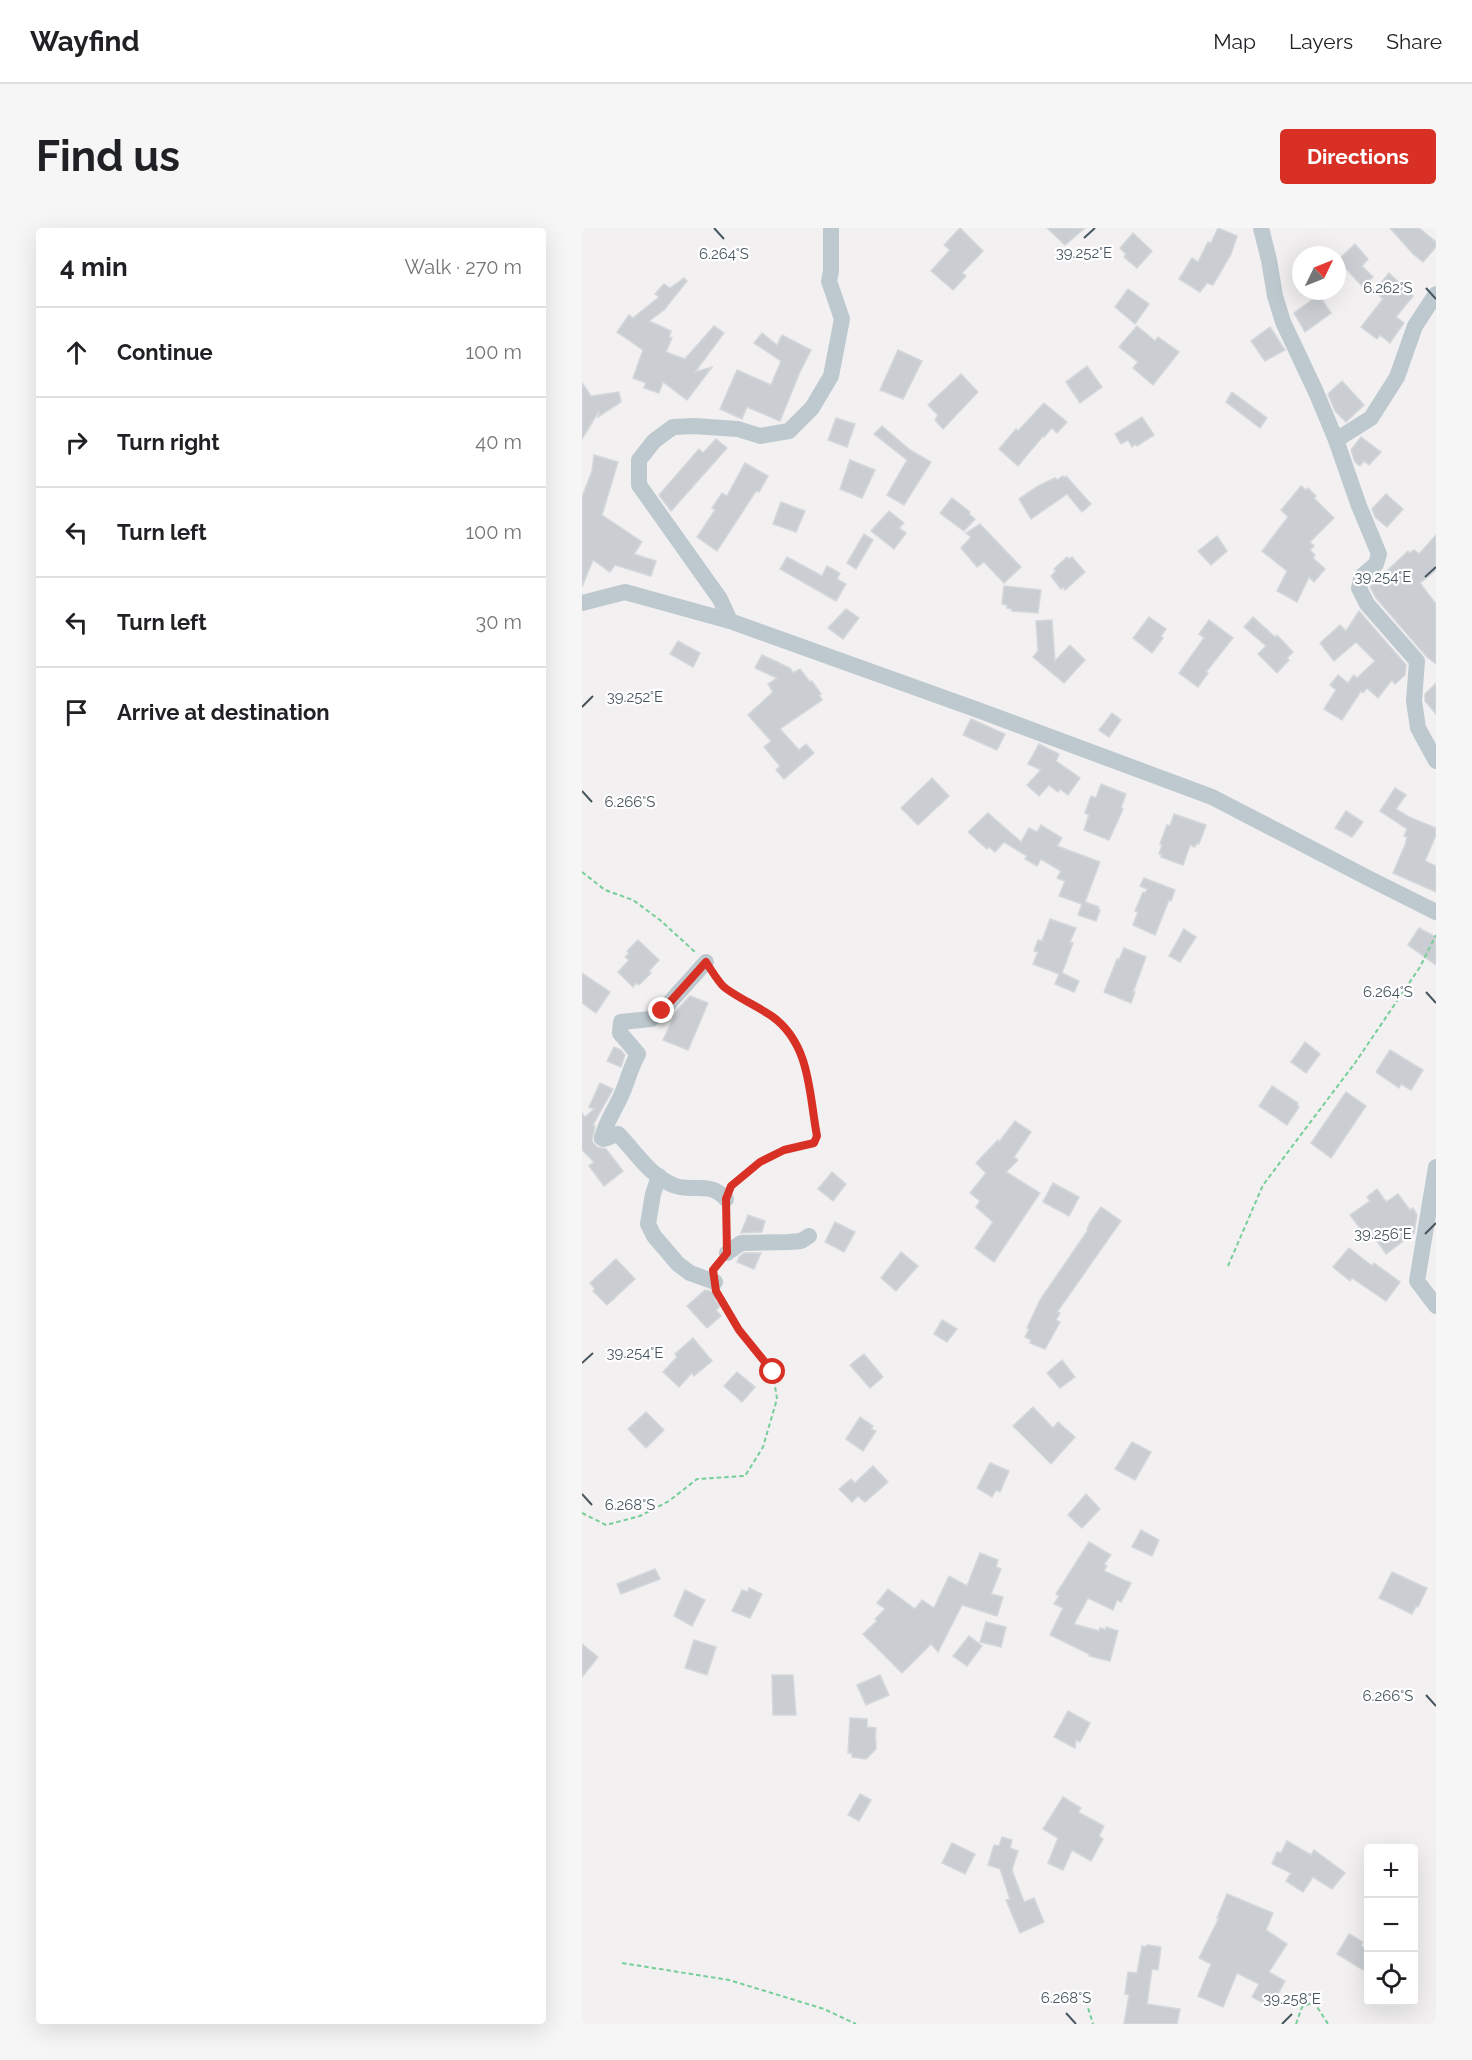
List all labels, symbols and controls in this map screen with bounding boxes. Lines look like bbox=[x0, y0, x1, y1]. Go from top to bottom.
text: Wayfind bbox=[30, 25, 140, 58]
text: Map bbox=[1213, 29, 1256, 54]
text: Layers bbox=[1289, 29, 1353, 54]
text: Share bbox=[1386, 29, 1442, 54]
button: Directions bbox=[1280, 129, 1436, 184]
text: Find us bbox=[36, 132, 180, 181]
text: 39.252°E bbox=[1056, 244, 1112, 262]
text: 6.264°S bbox=[699, 245, 749, 263]
north arrow bbox=[1292, 246, 1346, 300]
text: 4 min bbox=[60, 252, 128, 282]
text: Walk · 270 m bbox=[404, 255, 522, 279]
text: 6.262°S bbox=[1363, 279, 1413, 297]
icon: ahead bbox=[60, 336, 93, 369]
text: Continue bbox=[117, 339, 213, 365]
text: 100 m bbox=[465, 340, 522, 364]
icon: right bbox=[60, 426, 93, 459]
text: Turn right bbox=[117, 429, 220, 455]
text: 40 m bbox=[475, 430, 522, 454]
icon: left bbox=[60, 516, 93, 549]
text: Turn left bbox=[117, 519, 207, 545]
text: 100 m bbox=[465, 520, 522, 544]
text: 39.254°E bbox=[1355, 568, 1411, 586]
icon: left bbox=[60, 606, 93, 639]
text: Turn left bbox=[117, 609, 207, 635]
text: 30 m bbox=[476, 610, 522, 634]
text: 39.252°E bbox=[607, 688, 663, 706]
icon: arrive bbox=[60, 696, 93, 729]
text: Arrive at destination bbox=[117, 699, 330, 725]
text: 6.266°S bbox=[605, 793, 655, 811]
text: 6.264°S bbox=[1363, 983, 1413, 1001]
route end bbox=[648, 997, 674, 1023]
text: 39.256°E bbox=[1354, 1225, 1412, 1243]
text: 39.254°E bbox=[607, 1344, 663, 1362]
route start bbox=[759, 1358, 785, 1384]
text: 6.268°S bbox=[605, 1496, 655, 1514]
text: 6.266°S bbox=[1363, 1687, 1413, 1705]
map controls bbox=[1364, 1844, 1418, 2006]
button: + bbox=[1364, 1844, 1418, 1898]
button: − bbox=[1364, 1898, 1418, 1952]
button: locate bbox=[1364, 1952, 1418, 2006]
text: 6.268°S bbox=[1041, 1989, 1091, 2007]
text: 39.258°E bbox=[1263, 1990, 1321, 2008]

